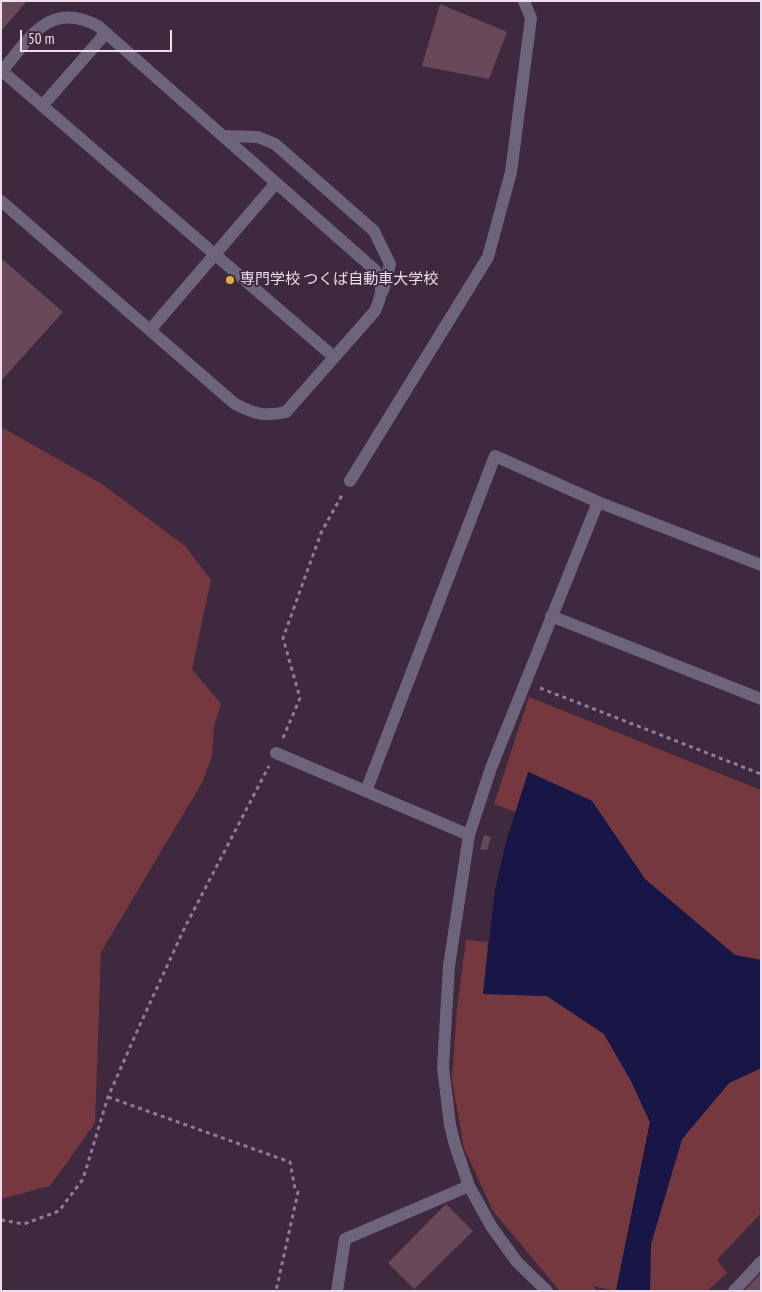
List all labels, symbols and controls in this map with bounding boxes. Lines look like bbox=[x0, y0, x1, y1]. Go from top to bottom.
scale bar bbox=[22, 20, 175, 52]
text: 50 m bbox=[28, 29, 54, 48]
place label: 専門学校 つくば自動車大学校 bbox=[240, 271, 438, 289]
marker: 専門学校 つくば自動車大学校 bbox=[224, 274, 236, 286]

